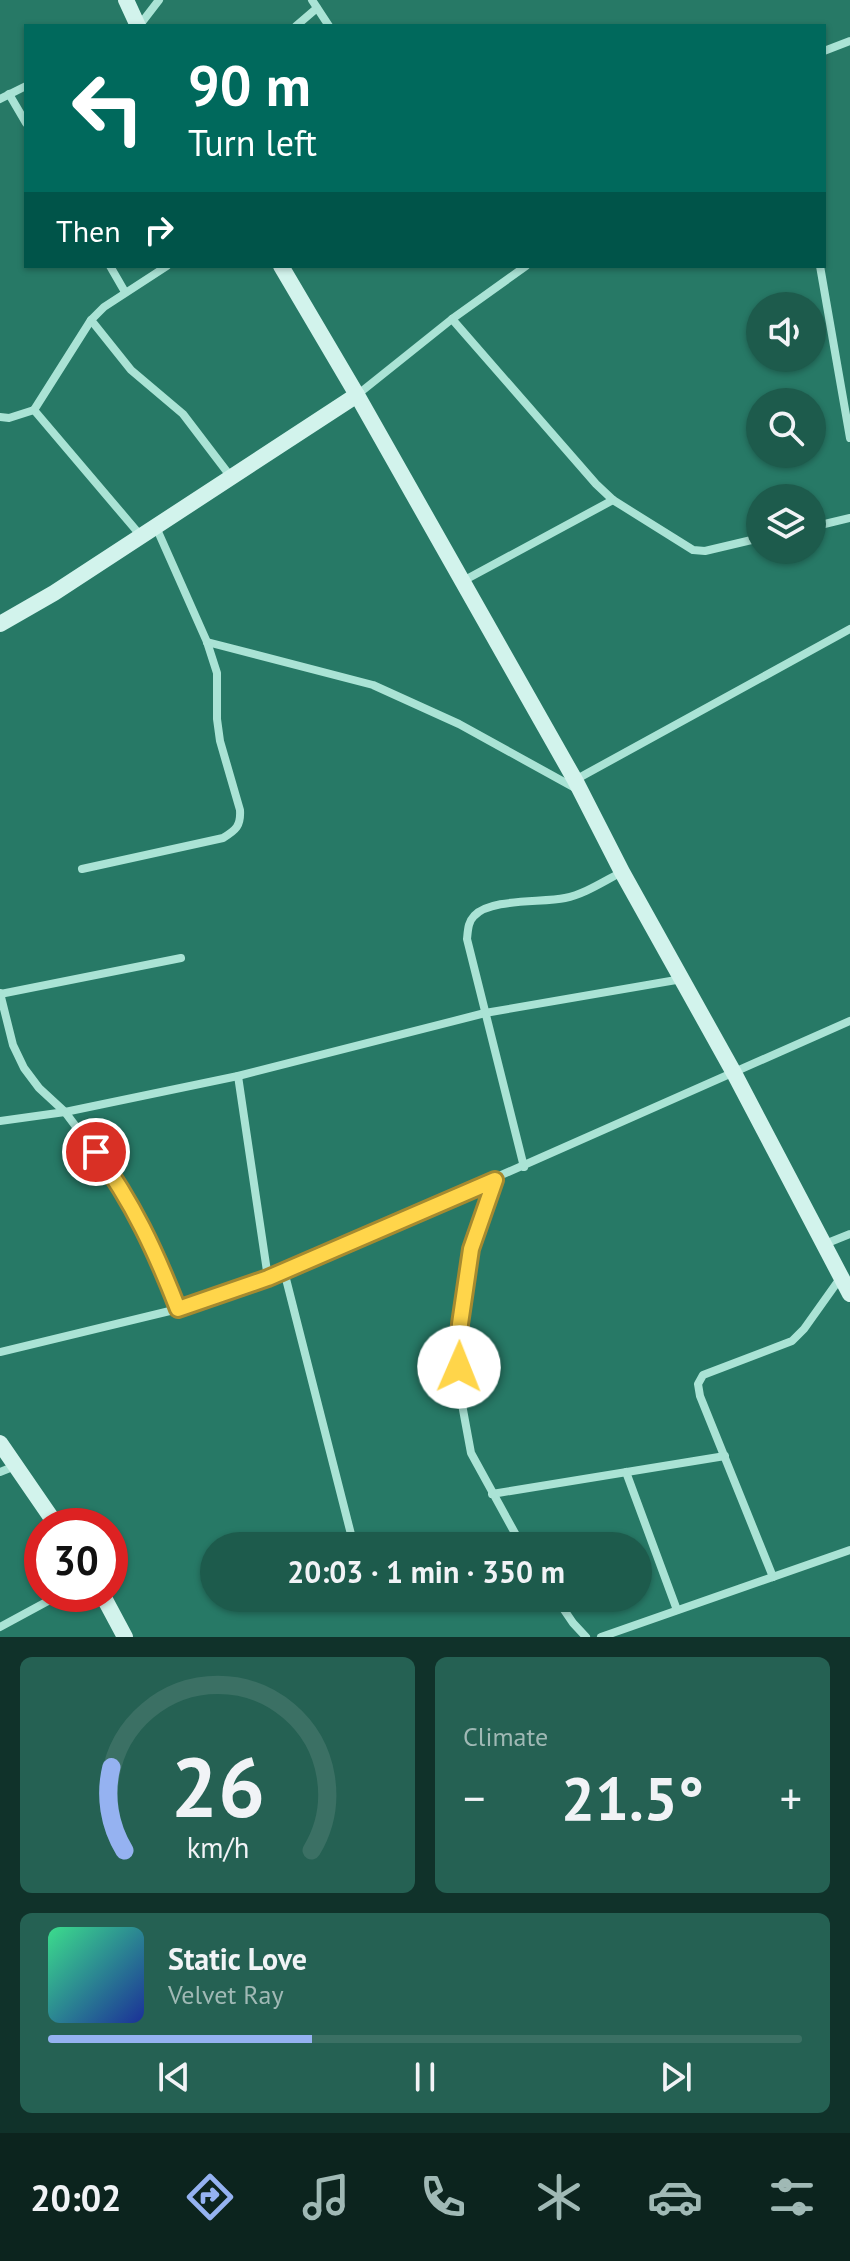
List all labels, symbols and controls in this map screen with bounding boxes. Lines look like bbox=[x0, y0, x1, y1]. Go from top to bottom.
text: 90 m bbox=[188, 49, 311, 121]
icon: left bbox=[56, 56, 160, 160]
text: Turn left bbox=[188, 119, 317, 166]
icon: right bbox=[137, 208, 181, 252]
text: Then bbox=[56, 211, 121, 250]
map controls bbox=[746, 292, 826, 564]
button: sound bbox=[746, 292, 826, 372]
button: search bbox=[746, 388, 826, 468]
button: layers bbox=[746, 484, 826, 564]
pin bbox=[62, 1118, 130, 1186]
icon: arrive bbox=[74, 1130, 118, 1174]
position arrow bbox=[417, 1325, 501, 1409]
speed limit sign: 30 bbox=[24, 1508, 128, 1612]
text: 20:03 · 1 min · 350 m bbox=[287, 1552, 565, 1591]
text: Climate bbox=[463, 1720, 548, 1753]
text: 26 bbox=[170, 1732, 265, 1840]
text: 21.5° bbox=[561, 1759, 704, 1837]
text: − bbox=[463, 1769, 485, 1826]
text: + bbox=[780, 1769, 802, 1826]
text: km/h bbox=[186, 1829, 249, 1866]
text: Static Love bbox=[168, 1939, 307, 1978]
text: Velvet Ray bbox=[168, 1978, 284, 2011]
icon: previous bbox=[152, 2055, 196, 2099]
icon: pause bbox=[403, 2055, 447, 2099]
icon: next bbox=[654, 2055, 698, 2099]
icon: directions bbox=[182, 2169, 238, 2225]
icon: music bbox=[298, 2169, 354, 2225]
icon: phone bbox=[415, 2169, 471, 2225]
icon: climate bbox=[531, 2169, 587, 2225]
icon: car bbox=[647, 2169, 703, 2225]
icon: filters bbox=[764, 2169, 820, 2225]
text: 20:02 bbox=[30, 2174, 122, 2221]

